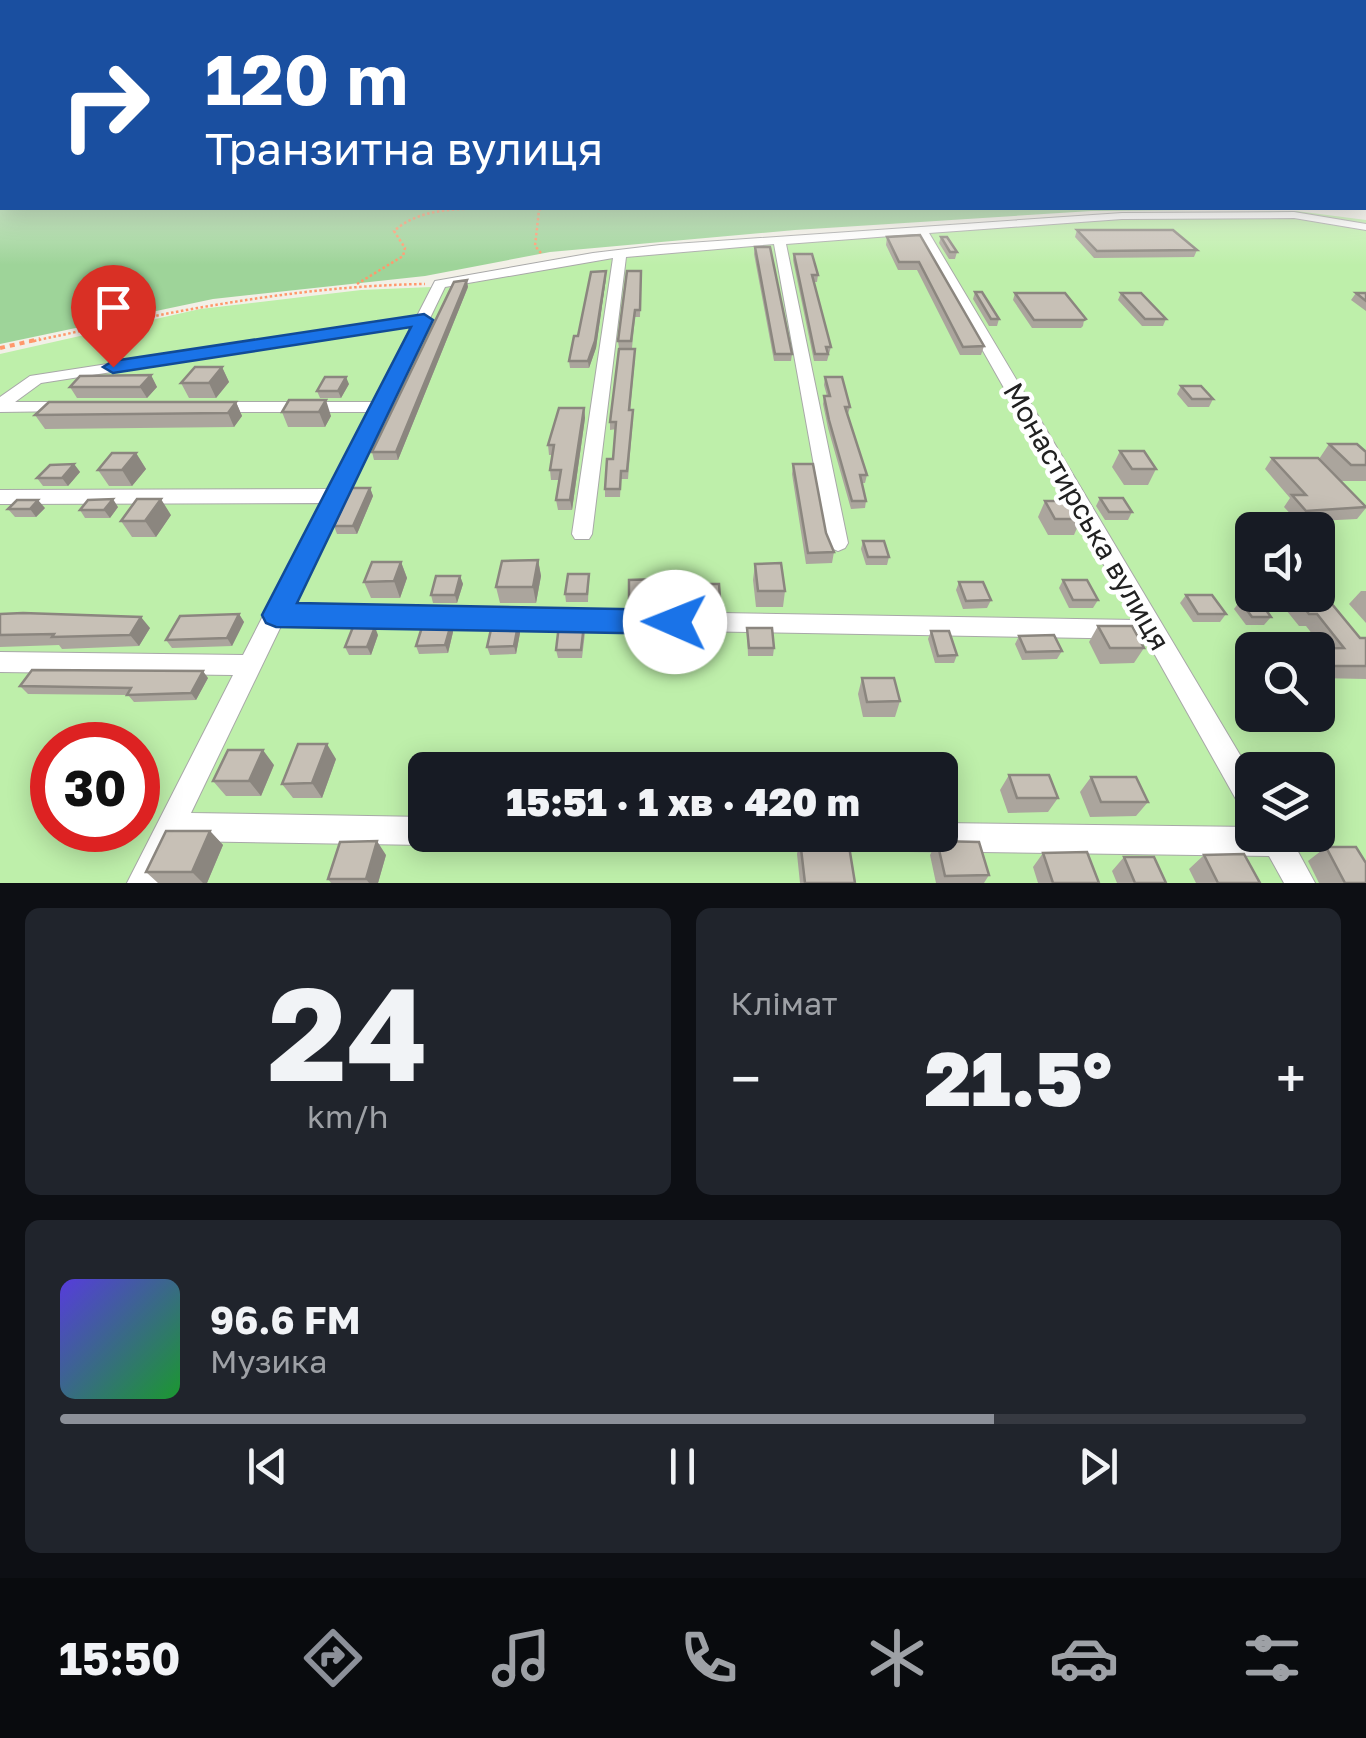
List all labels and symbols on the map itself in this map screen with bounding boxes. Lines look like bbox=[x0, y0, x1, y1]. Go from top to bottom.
pin bbox=[71, 265, 156, 368]
street label: Монастирська вулиця bbox=[997, 376, 1177, 656]
position arrow bbox=[623, 570, 727, 674]
speed limit sign: 30 bbox=[30, 722, 160, 852]

